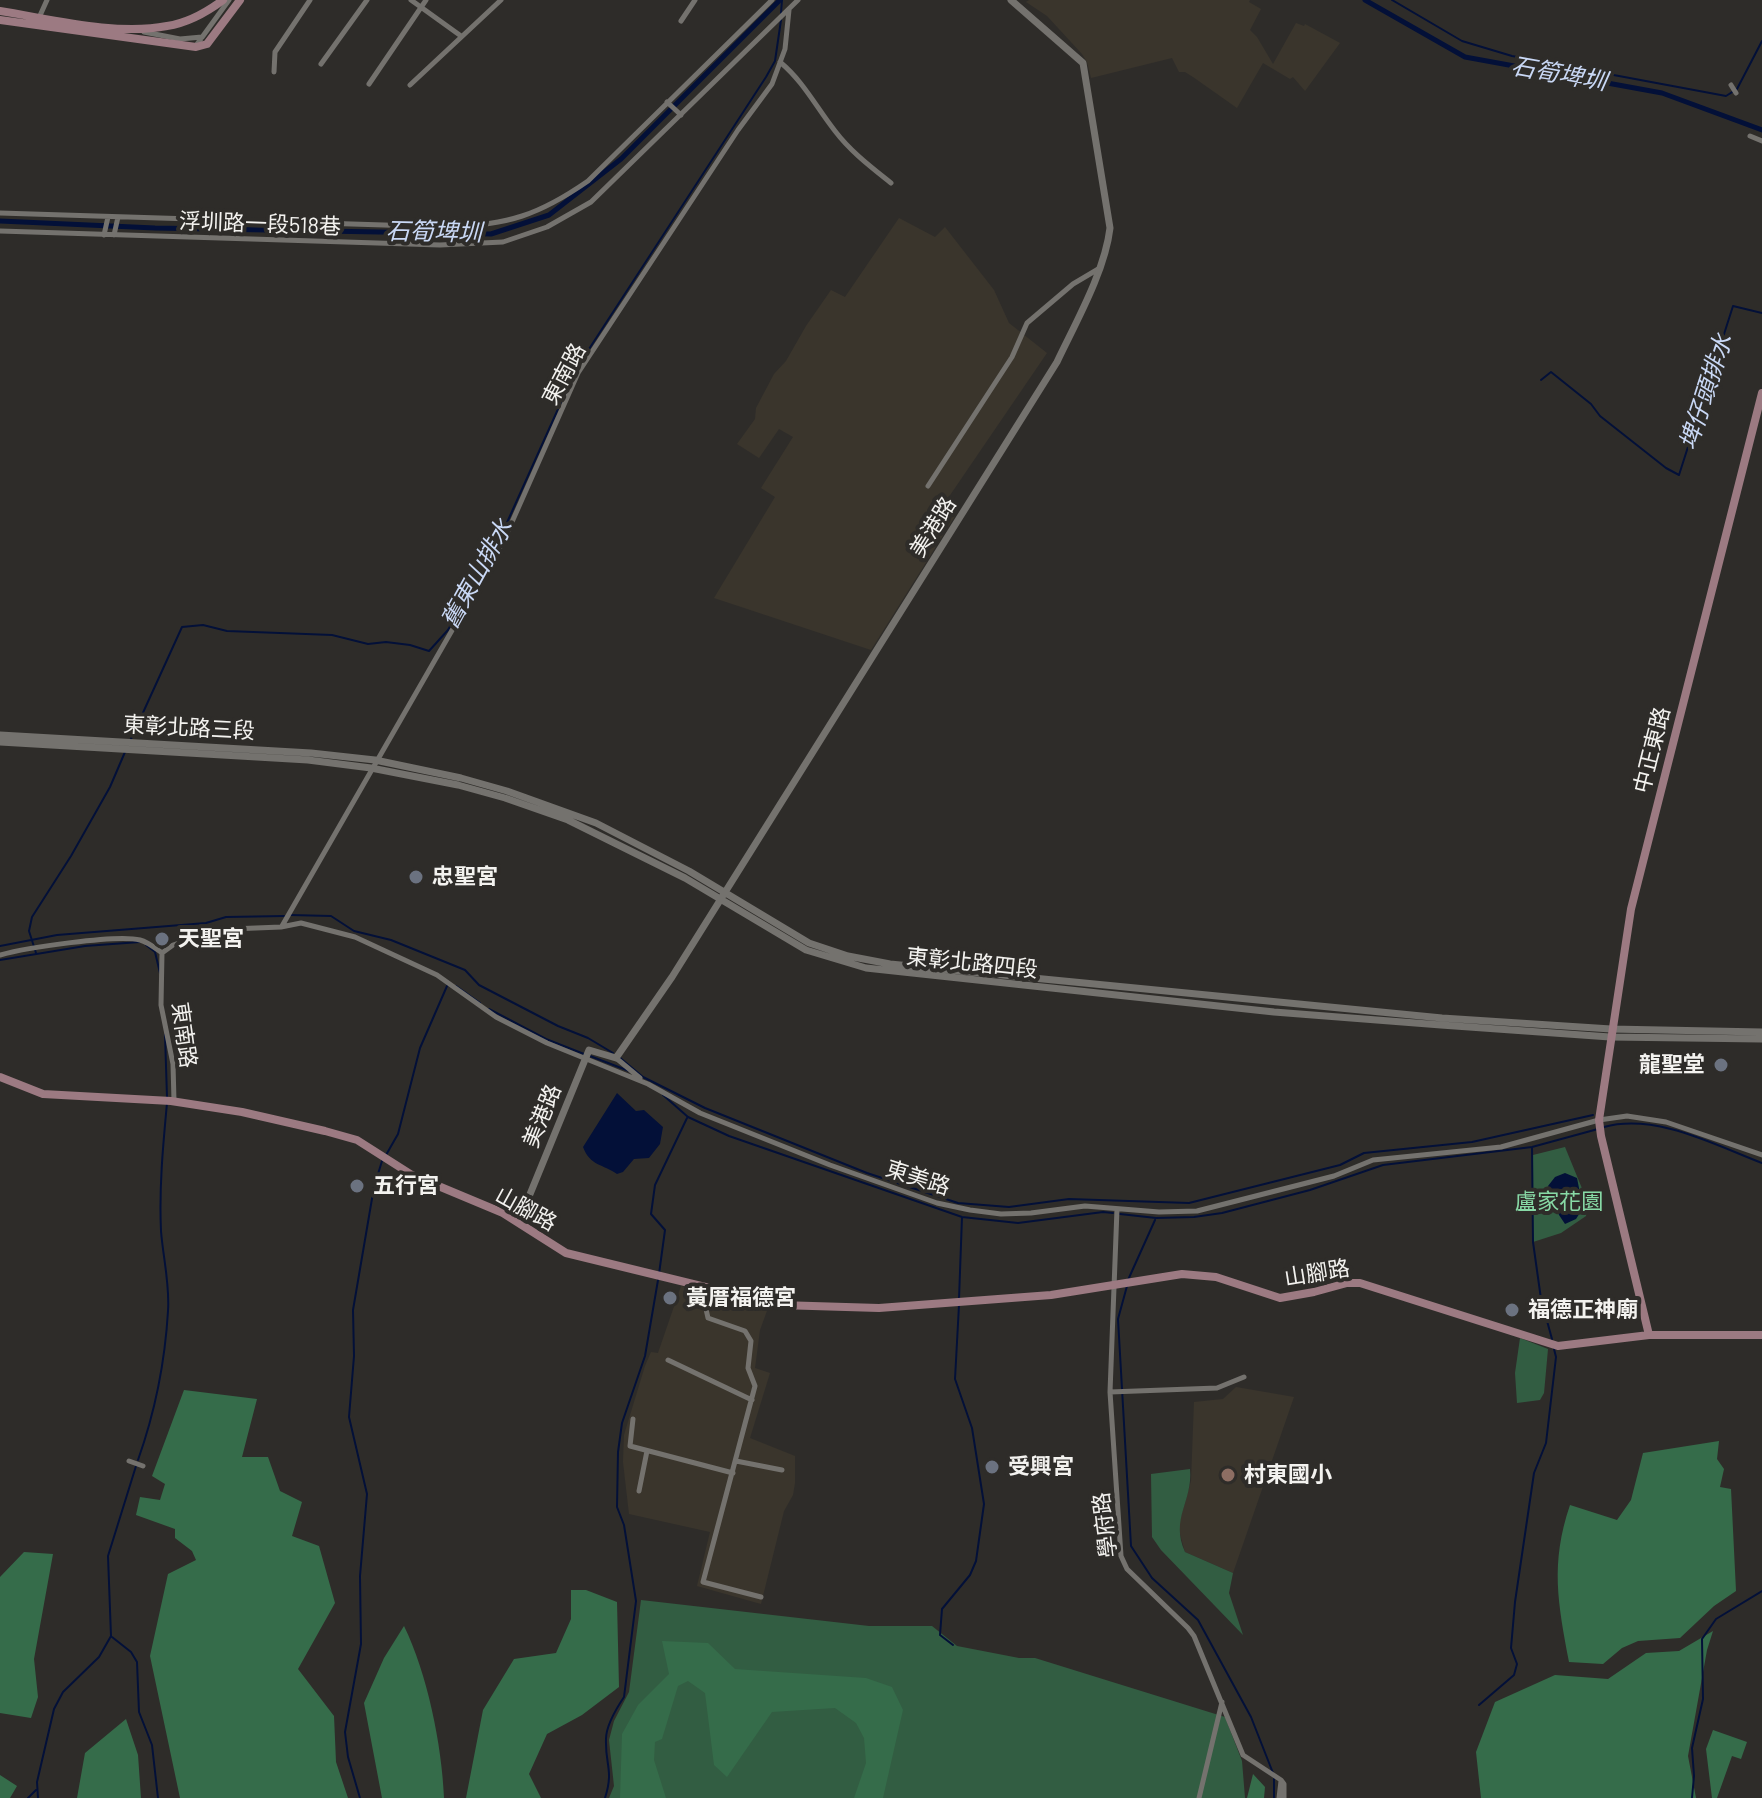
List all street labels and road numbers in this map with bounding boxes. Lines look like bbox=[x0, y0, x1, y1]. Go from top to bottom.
street label: 浮圳路一段518巷 bbox=[179, 208, 341, 240]
street label: 東南路 bbox=[537, 339, 591, 409]
street label: 美港路 bbox=[904, 492, 962, 562]
street label: 中正東路 bbox=[1629, 704, 1675, 796]
street label: 東彰北路三段 bbox=[122, 711, 256, 745]
street label: 東彰北路四段 bbox=[905, 943, 1039, 983]
street label: 東南路 bbox=[166, 1000, 202, 1070]
street label: 美港路 bbox=[517, 1080, 567, 1152]
street label: 東美路 bbox=[883, 1155, 953, 1201]
street label: 山腳路 bbox=[491, 1181, 561, 1237]
street label: 山腳路 bbox=[1282, 1255, 1352, 1291]
street label: 學府路 bbox=[1088, 1491, 1122, 1559]

